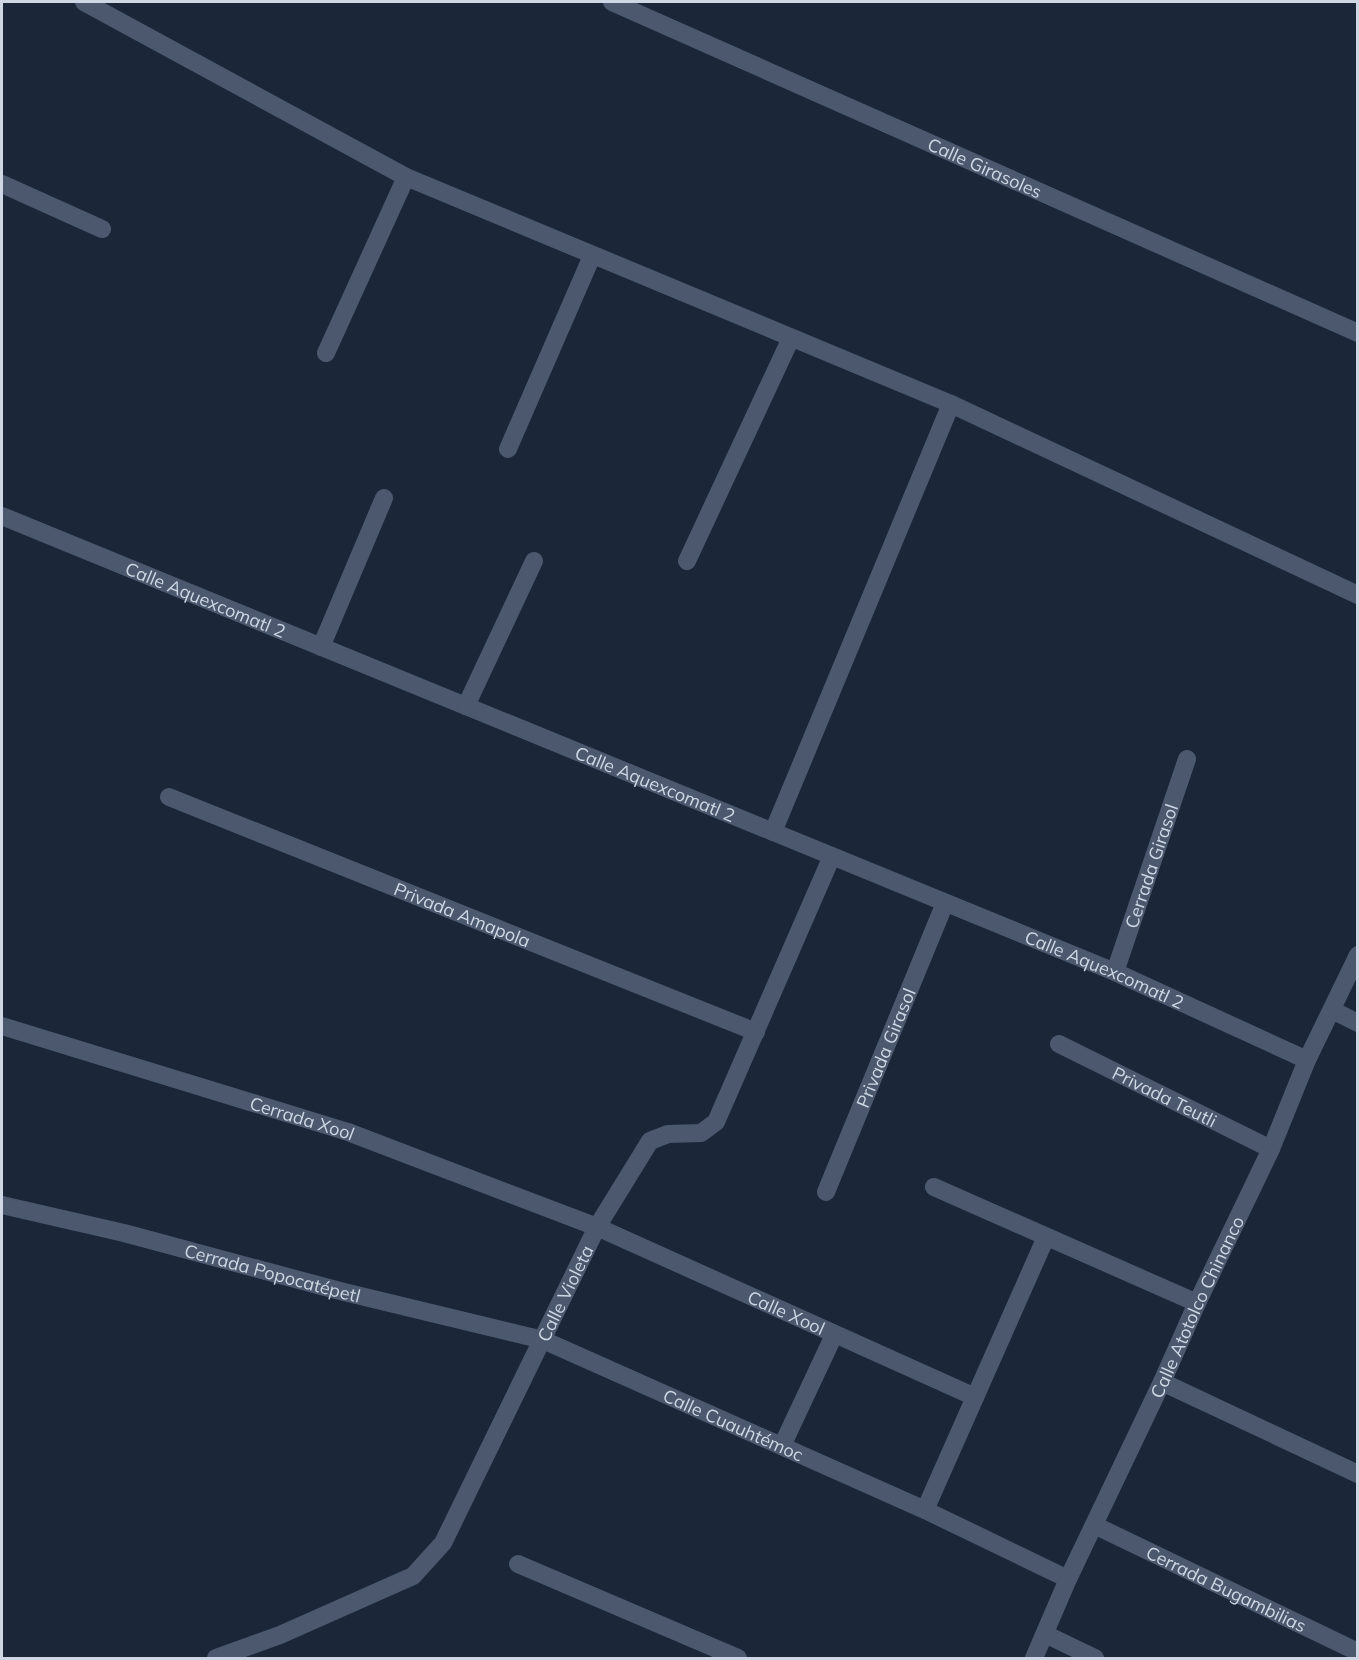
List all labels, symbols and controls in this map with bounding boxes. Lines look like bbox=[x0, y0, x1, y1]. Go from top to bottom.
street label: Calle Girasoles bbox=[924, 132, 1046, 203]
street label: Calle Aquexcomatl 2 bbox=[122, 556, 289, 643]
street label: Calle Aquexcomatl 2 bbox=[572, 741, 739, 827]
street label: Cerrada Girasol bbox=[1119, 801, 1183, 931]
street label: Privada Amapola bbox=[391, 877, 534, 952]
street label: Calle Aquexcomatl 2 bbox=[1021, 925, 1188, 1014]
street label: Privada Girasol bbox=[851, 985, 920, 1111]
street label: Privada Teutli bbox=[1109, 1061, 1221, 1132]
street label: Cerrada Xool bbox=[247, 1091, 358, 1145]
street label: Calle Atotolco Chinanco bbox=[1145, 1212, 1249, 1402]
street label: Cerrada Popocatépetl bbox=[182, 1238, 363, 1307]
street label: Calle Violeta bbox=[532, 1241, 598, 1345]
street label: Calle Xool bbox=[744, 1285, 829, 1340]
street label: Calle Cuauhtémoc bbox=[660, 1383, 807, 1466]
street label: Cerrada Bugambilias bbox=[1143, 1540, 1310, 1637]

